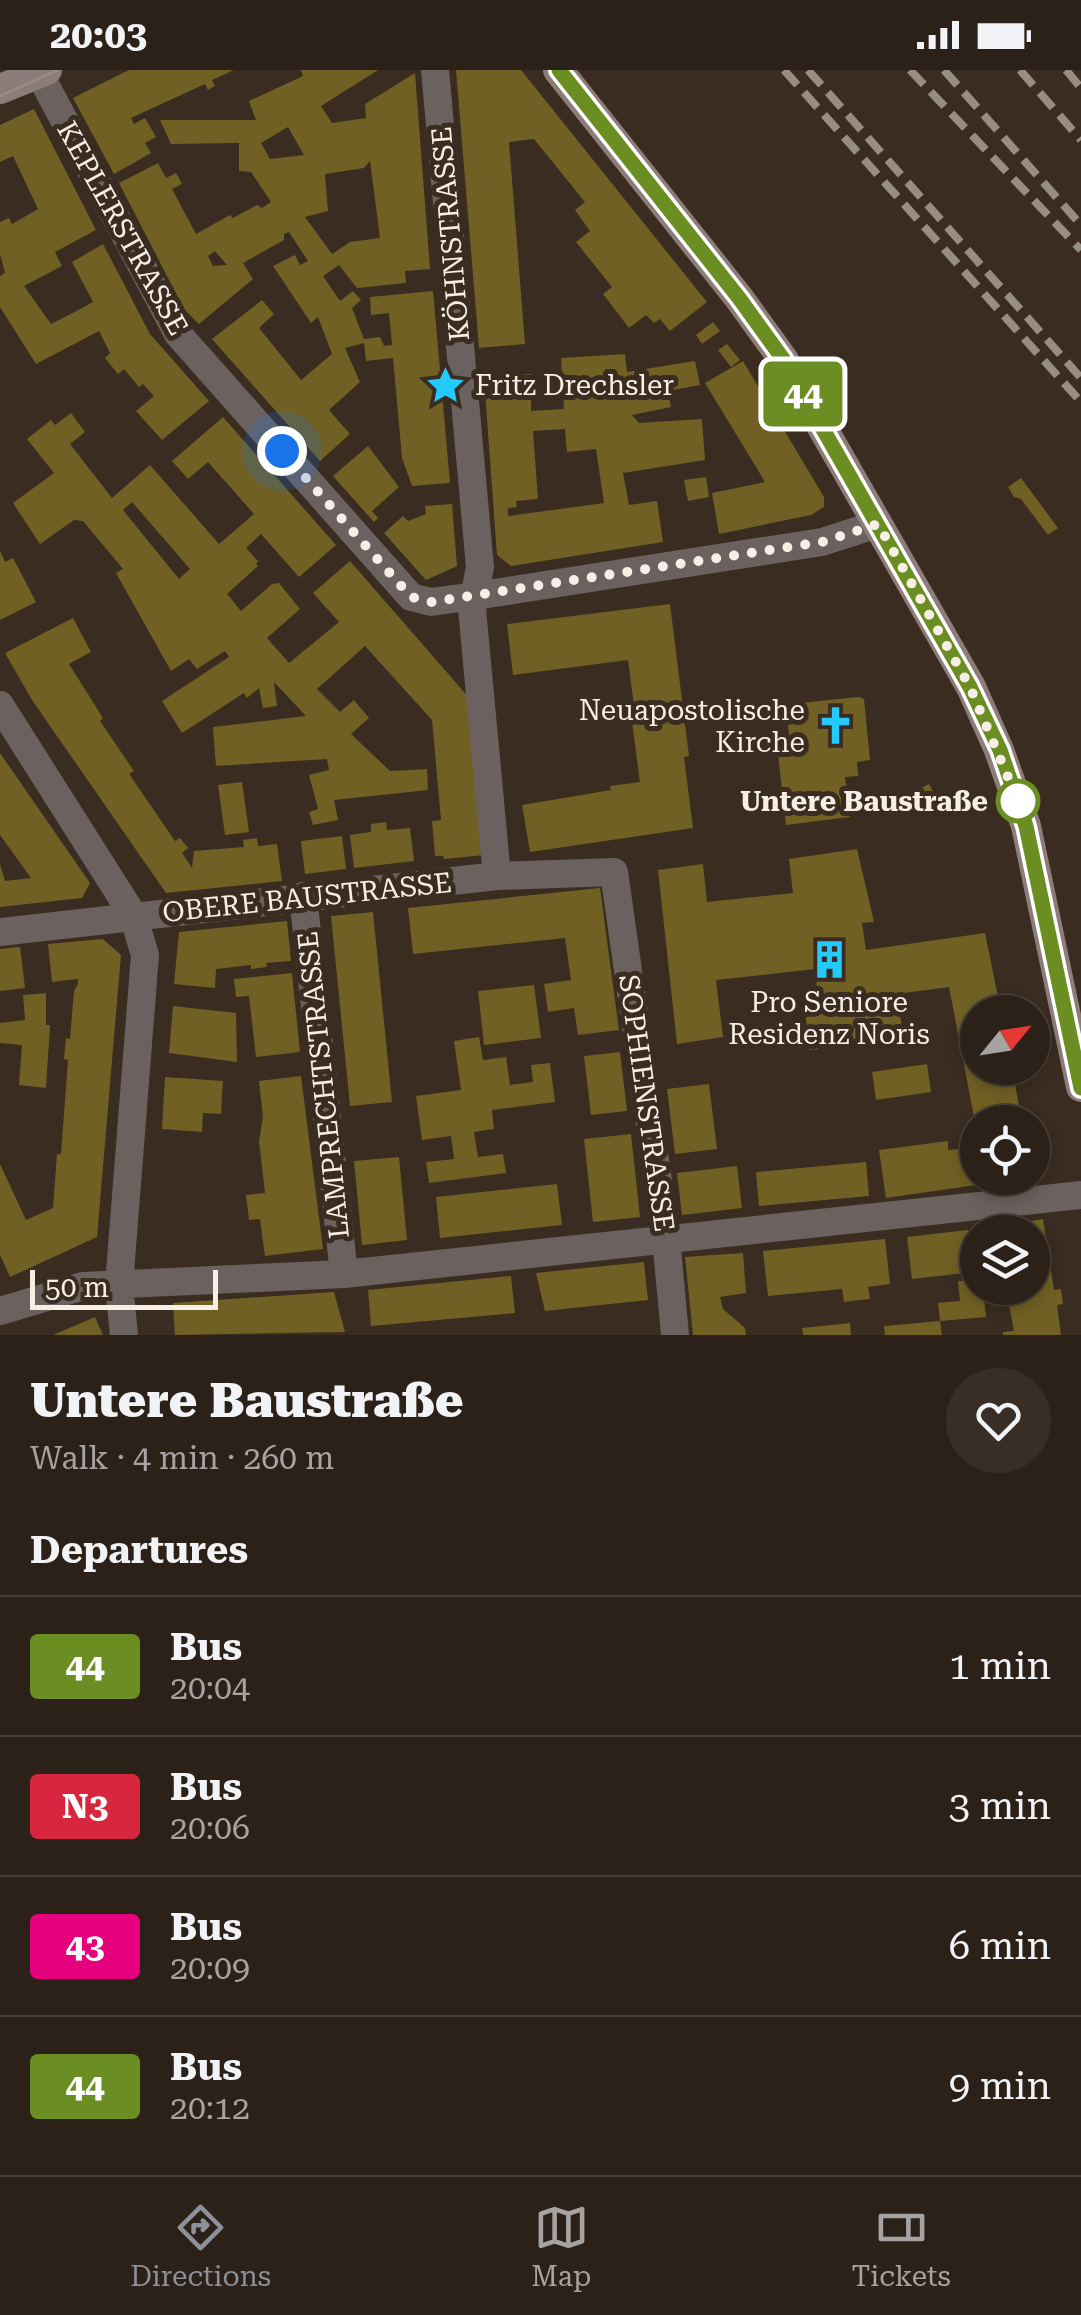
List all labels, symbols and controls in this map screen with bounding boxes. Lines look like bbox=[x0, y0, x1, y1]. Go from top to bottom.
text: 20:03 bbox=[50, 13, 147, 57]
street label: KEPLERSTRASSE bbox=[50, 116, 195, 341]
street label: KÖHNSTRASSE bbox=[424, 125, 476, 343]
line badge: 44 bbox=[758, 362, 848, 426]
place icon: Fritz Drechsler bbox=[424, 364, 466, 406]
place label: Fritz Drechsler bbox=[475, 369, 674, 402]
text: 44 bbox=[783, 374, 823, 415]
your location bbox=[257, 426, 307, 476]
place label: Neuapostolische Kirche bbox=[579, 694, 805, 759]
church icon: Neuapostolische Kirche bbox=[814, 705, 856, 747]
marker: Untere Baustraße bbox=[997, 780, 1039, 822]
place label: Untere Baustraße bbox=[740, 785, 988, 818]
street label: OBERE BAUSTRASSE bbox=[161, 866, 453, 929]
street label: LAMPRECHTSTRASSE bbox=[291, 930, 356, 1240]
building icon: Pro Seniore Residenz Noris bbox=[808, 938, 850, 980]
street label: SOPHIENSTRASSE bbox=[612, 972, 681, 1234]
place label: Pro Seniore Residenz Noris bbox=[728, 986, 930, 1051]
north arrow bbox=[960, 995, 1050, 1085]
map controls bbox=[960, 995, 1050, 1305]
button: locate bbox=[960, 1105, 1050, 1195]
button: layers bbox=[960, 1215, 1050, 1305]
scale bar bbox=[30, 1265, 218, 1310]
text: 50 m bbox=[45, 1271, 109, 1304]
button: heart bbox=[946, 1368, 1051, 1473]
text: Untere Baustraße bbox=[30, 1373, 464, 1429]
text: Walk · 4 min · 260 m bbox=[30, 1439, 334, 1477]
text: Departures bbox=[30, 1528, 248, 1572]
text: Bus bbox=[170, 1625, 242, 1669]
text: 1 min bbox=[949, 1644, 1051, 1688]
text: 44 bbox=[65, 1646, 105, 1687]
text: 20:04 bbox=[170, 1669, 250, 1707]
text: Bus bbox=[170, 1765, 242, 1809]
text: 3 min bbox=[949, 1784, 1051, 1828]
text: N3 bbox=[62, 1786, 108, 1827]
text: 20:06 bbox=[170, 1809, 250, 1847]
text: Bus bbox=[170, 1905, 242, 1949]
text: 6 min bbox=[949, 1924, 1051, 1968]
text: 43 bbox=[65, 1926, 105, 1967]
text: 20:09 bbox=[170, 1949, 250, 1987]
text: Bus bbox=[170, 2045, 242, 2089]
text: 9 min bbox=[949, 2064, 1051, 2108]
text: 44 bbox=[65, 2066, 105, 2107]
text: 20:12 bbox=[170, 2089, 250, 2127]
tab: Directions bbox=[130, 2200, 271, 2293]
tab: Map bbox=[531, 2200, 591, 2293]
tab: Tickets bbox=[851, 2200, 951, 2293]

